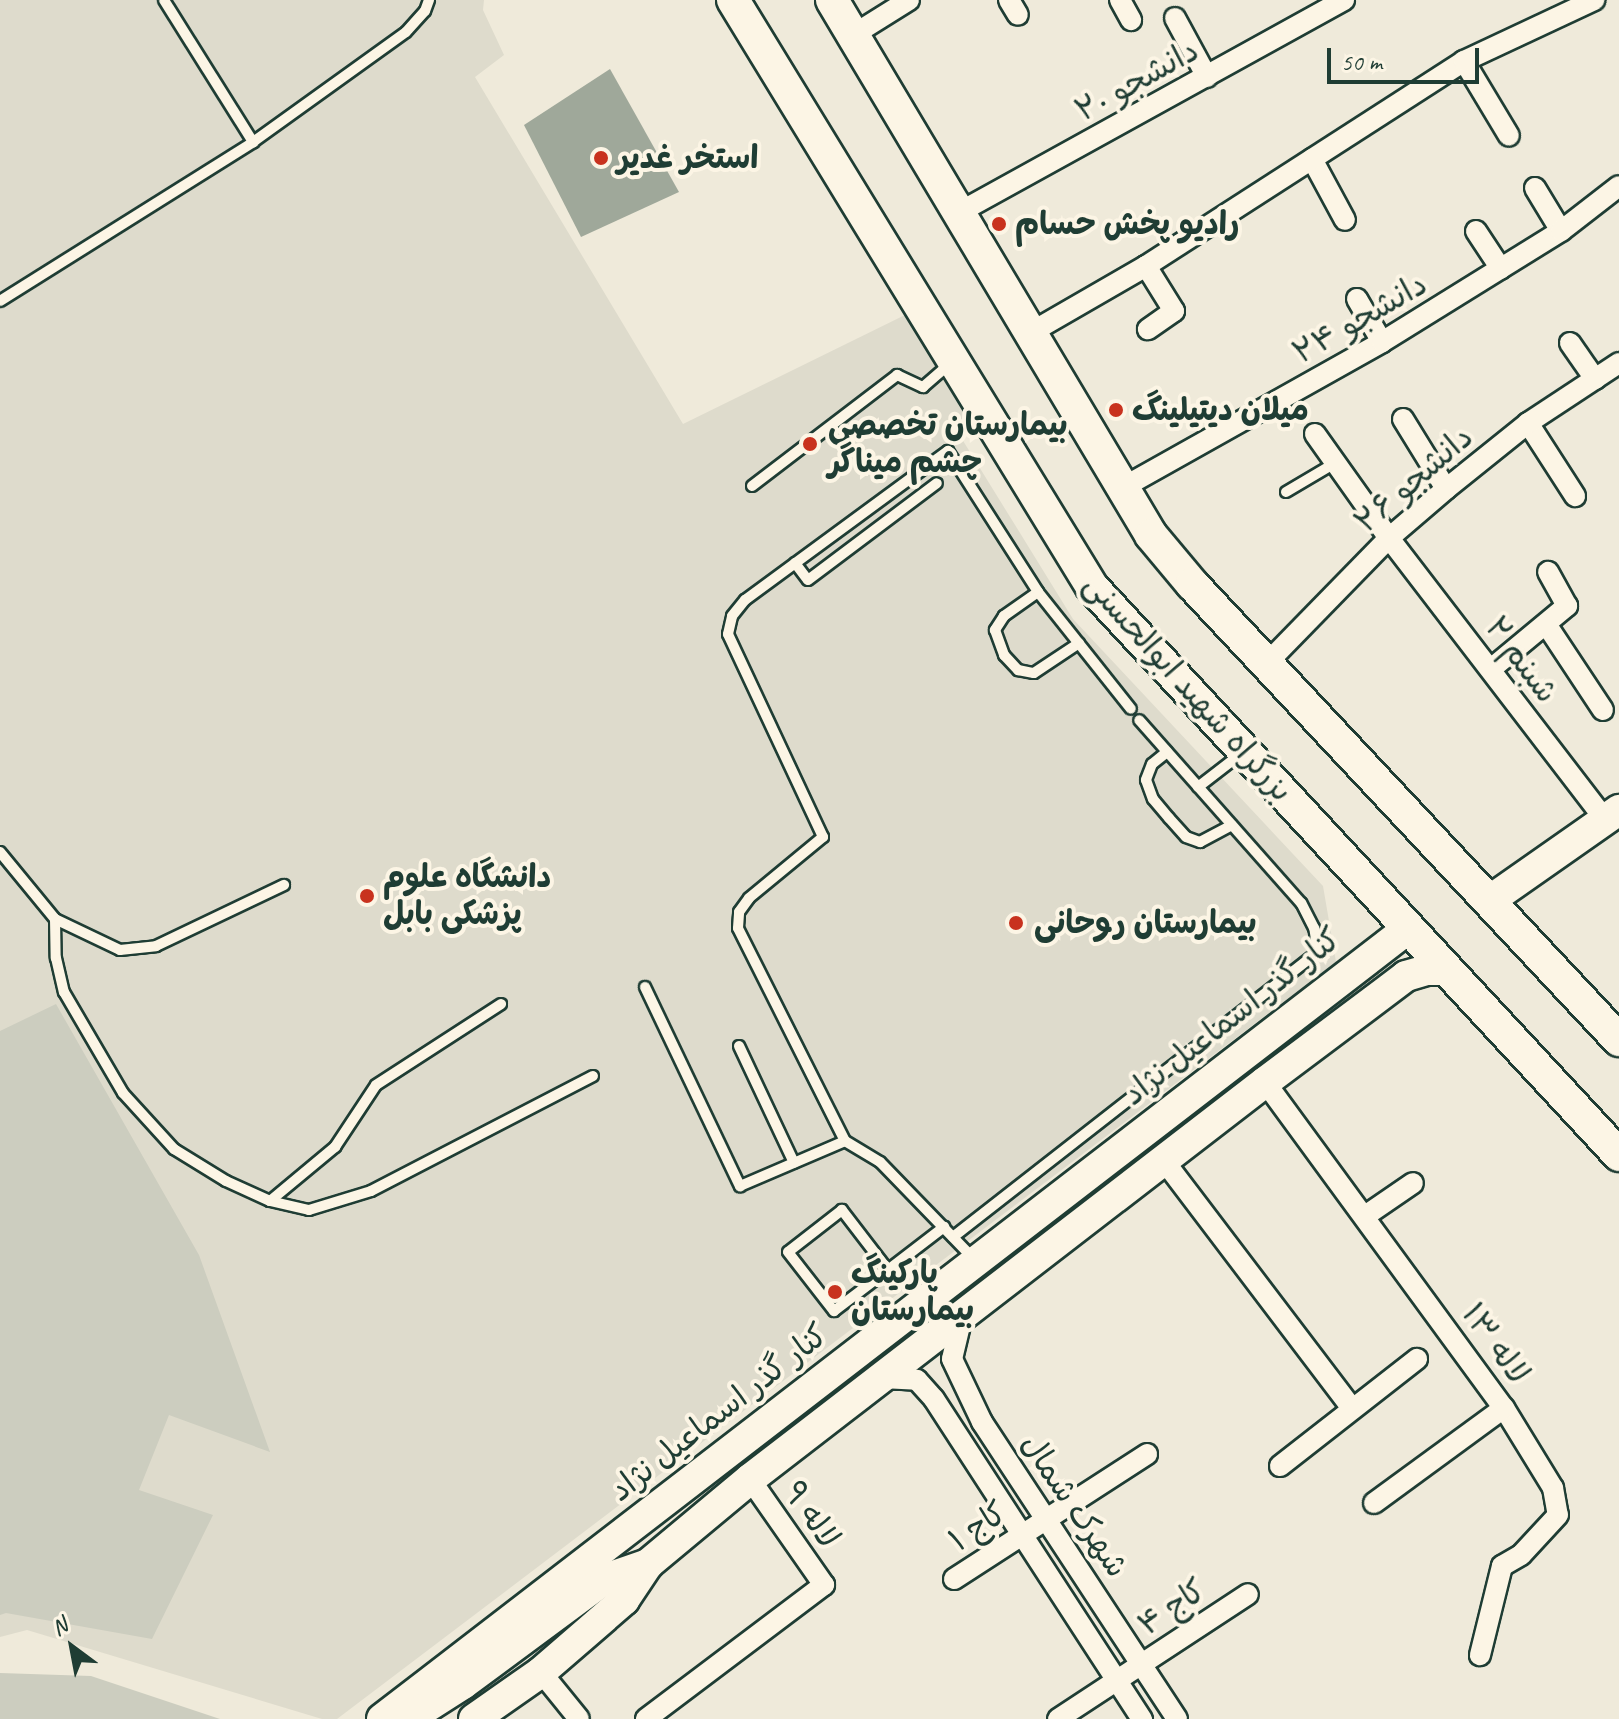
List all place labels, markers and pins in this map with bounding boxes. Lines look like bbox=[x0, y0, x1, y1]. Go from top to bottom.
place label: استخر غدیر bbox=[617, 139, 758, 177]
marker: استخر غدیر bbox=[592, 149, 610, 167]
place label: رادیو پخش حسام bbox=[1015, 205, 1239, 243]
marker: رادیو پخش حسام bbox=[990, 215, 1008, 233]
place label: میلان دیتیلینگ bbox=[1132, 391, 1309, 429]
marker: میلان دیتیلینگ bbox=[1107, 401, 1125, 419]
place label: بیمارستان تخصصی چشم میناگر bbox=[828, 407, 1068, 482]
marker: بیمارستان تخصصی چشم میناگر bbox=[799, 433, 821, 455]
place label: دانشگاه علوم پزشکی بابل bbox=[383, 859, 551, 934]
marker: دانشگاه علوم پزشکی بابل bbox=[358, 887, 376, 905]
place label: بیمارستان روحانی bbox=[1034, 904, 1257, 942]
marker: بیمارستان روحانی bbox=[1005, 912, 1027, 934]
place label: پارکینگ بیمارستان bbox=[851, 1255, 974, 1330]
marker: پارکینگ بیمارستان bbox=[826, 1283, 844, 1301]

